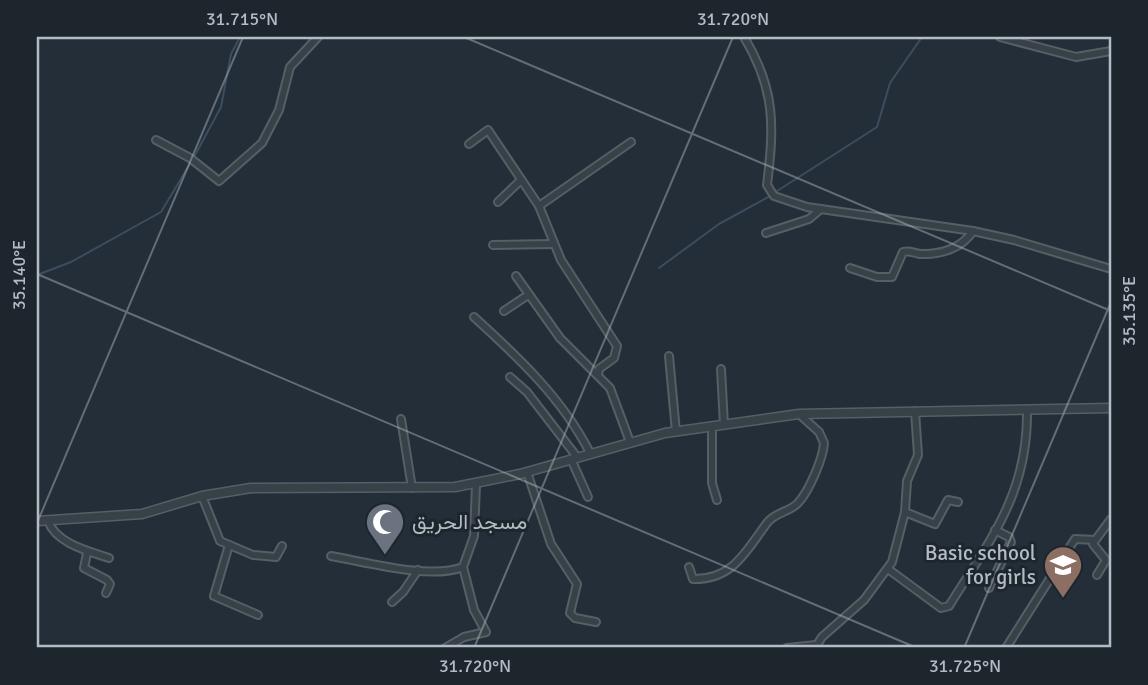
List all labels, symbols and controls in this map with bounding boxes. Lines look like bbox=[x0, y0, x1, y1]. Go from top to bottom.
text: 31.715°N bbox=[206, 8, 278, 30]
text: 31.720°N bbox=[697, 8, 769, 30]
text: 35.140°E bbox=[8, 240, 30, 310]
text: 35.135°E bbox=[1118, 276, 1140, 346]
mosque icon: مسجد الحريق bbox=[364, 501, 406, 556]
place label: مسجد الحريق bbox=[412, 509, 527, 535]
place label: Basic school for girls bbox=[925, 540, 1036, 590]
school or university icon: Basic school for girls bbox=[1042, 544, 1084, 599]
text: 31.720°N bbox=[439, 655, 511, 677]
text: 31.725°N bbox=[929, 655, 1001, 677]

